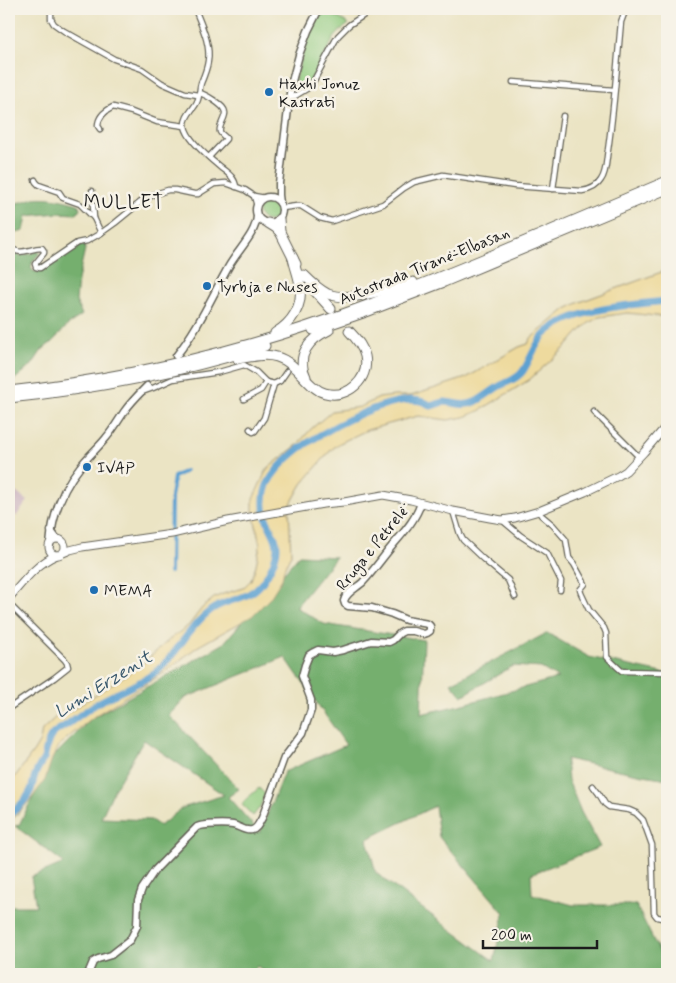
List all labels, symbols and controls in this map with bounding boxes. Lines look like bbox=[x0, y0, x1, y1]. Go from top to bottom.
place label: Haxhi Jonuz Kastrati bbox=[279, 74, 360, 113]
marker: Haxhi Jonuz Kastrati bbox=[263, 86, 275, 98]
district label: MULLET bbox=[84, 190, 164, 215]
street label: Autostrada Tiranë-Elbasan bbox=[336, 222, 513, 310]
place label: Tyrbja e Nuses bbox=[217, 277, 318, 298]
marker: Tyrbja e Nuses bbox=[201, 280, 213, 292]
place label: IVAP bbox=[97, 458, 135, 479]
marker: IVAP bbox=[81, 461, 93, 473]
street label: Rruga e Petrelë bbox=[332, 498, 417, 596]
place label: MEMA bbox=[104, 581, 152, 602]
marker: MEMA bbox=[88, 584, 100, 596]
water label: Lumi Erzenit bbox=[50, 645, 158, 724]
scale bar bbox=[483, 918, 597, 950]
text: 200 m bbox=[491, 926, 532, 946]

